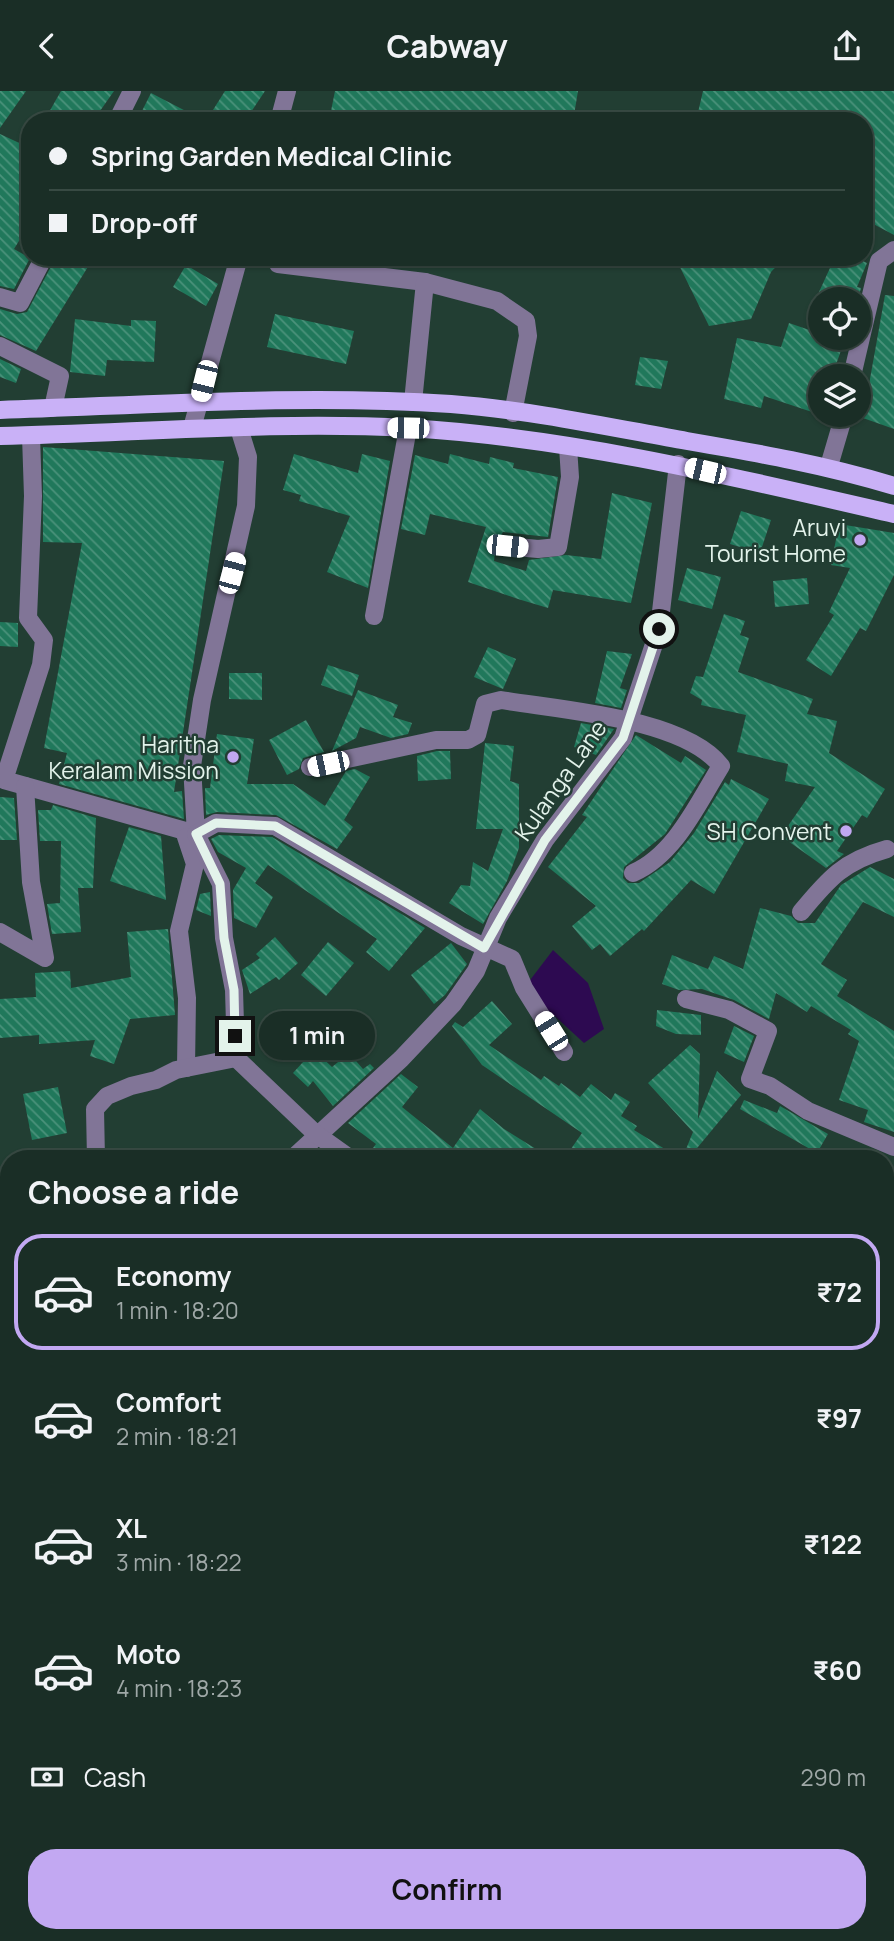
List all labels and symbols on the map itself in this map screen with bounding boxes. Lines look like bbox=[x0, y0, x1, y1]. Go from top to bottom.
car bbox=[189, 358, 220, 404]
car bbox=[387, 417, 430, 439]
car bbox=[683, 456, 728, 486]
place label: Aruvi Tourist Home bbox=[705, 511, 846, 569]
marker: Aruvi Tourist Home bbox=[852, 532, 868, 548]
car bbox=[486, 533, 529, 559]
car bbox=[217, 550, 248, 596]
route start bbox=[643, 613, 675, 645]
street label: Kulanga Lane bbox=[506, 713, 614, 847]
place label: Haritha Keralam Mission bbox=[48, 728, 219, 786]
marker: Haritha Keralam Mission bbox=[225, 749, 241, 765]
car bbox=[306, 749, 351, 779]
place label: SH Convent bbox=[707, 815, 832, 847]
marker: SH Convent bbox=[838, 823, 854, 839]
car bbox=[531, 1008, 572, 1054]
callout: 1 min bbox=[260, 1011, 375, 1061]
route end bbox=[219, 1020, 251, 1052]

